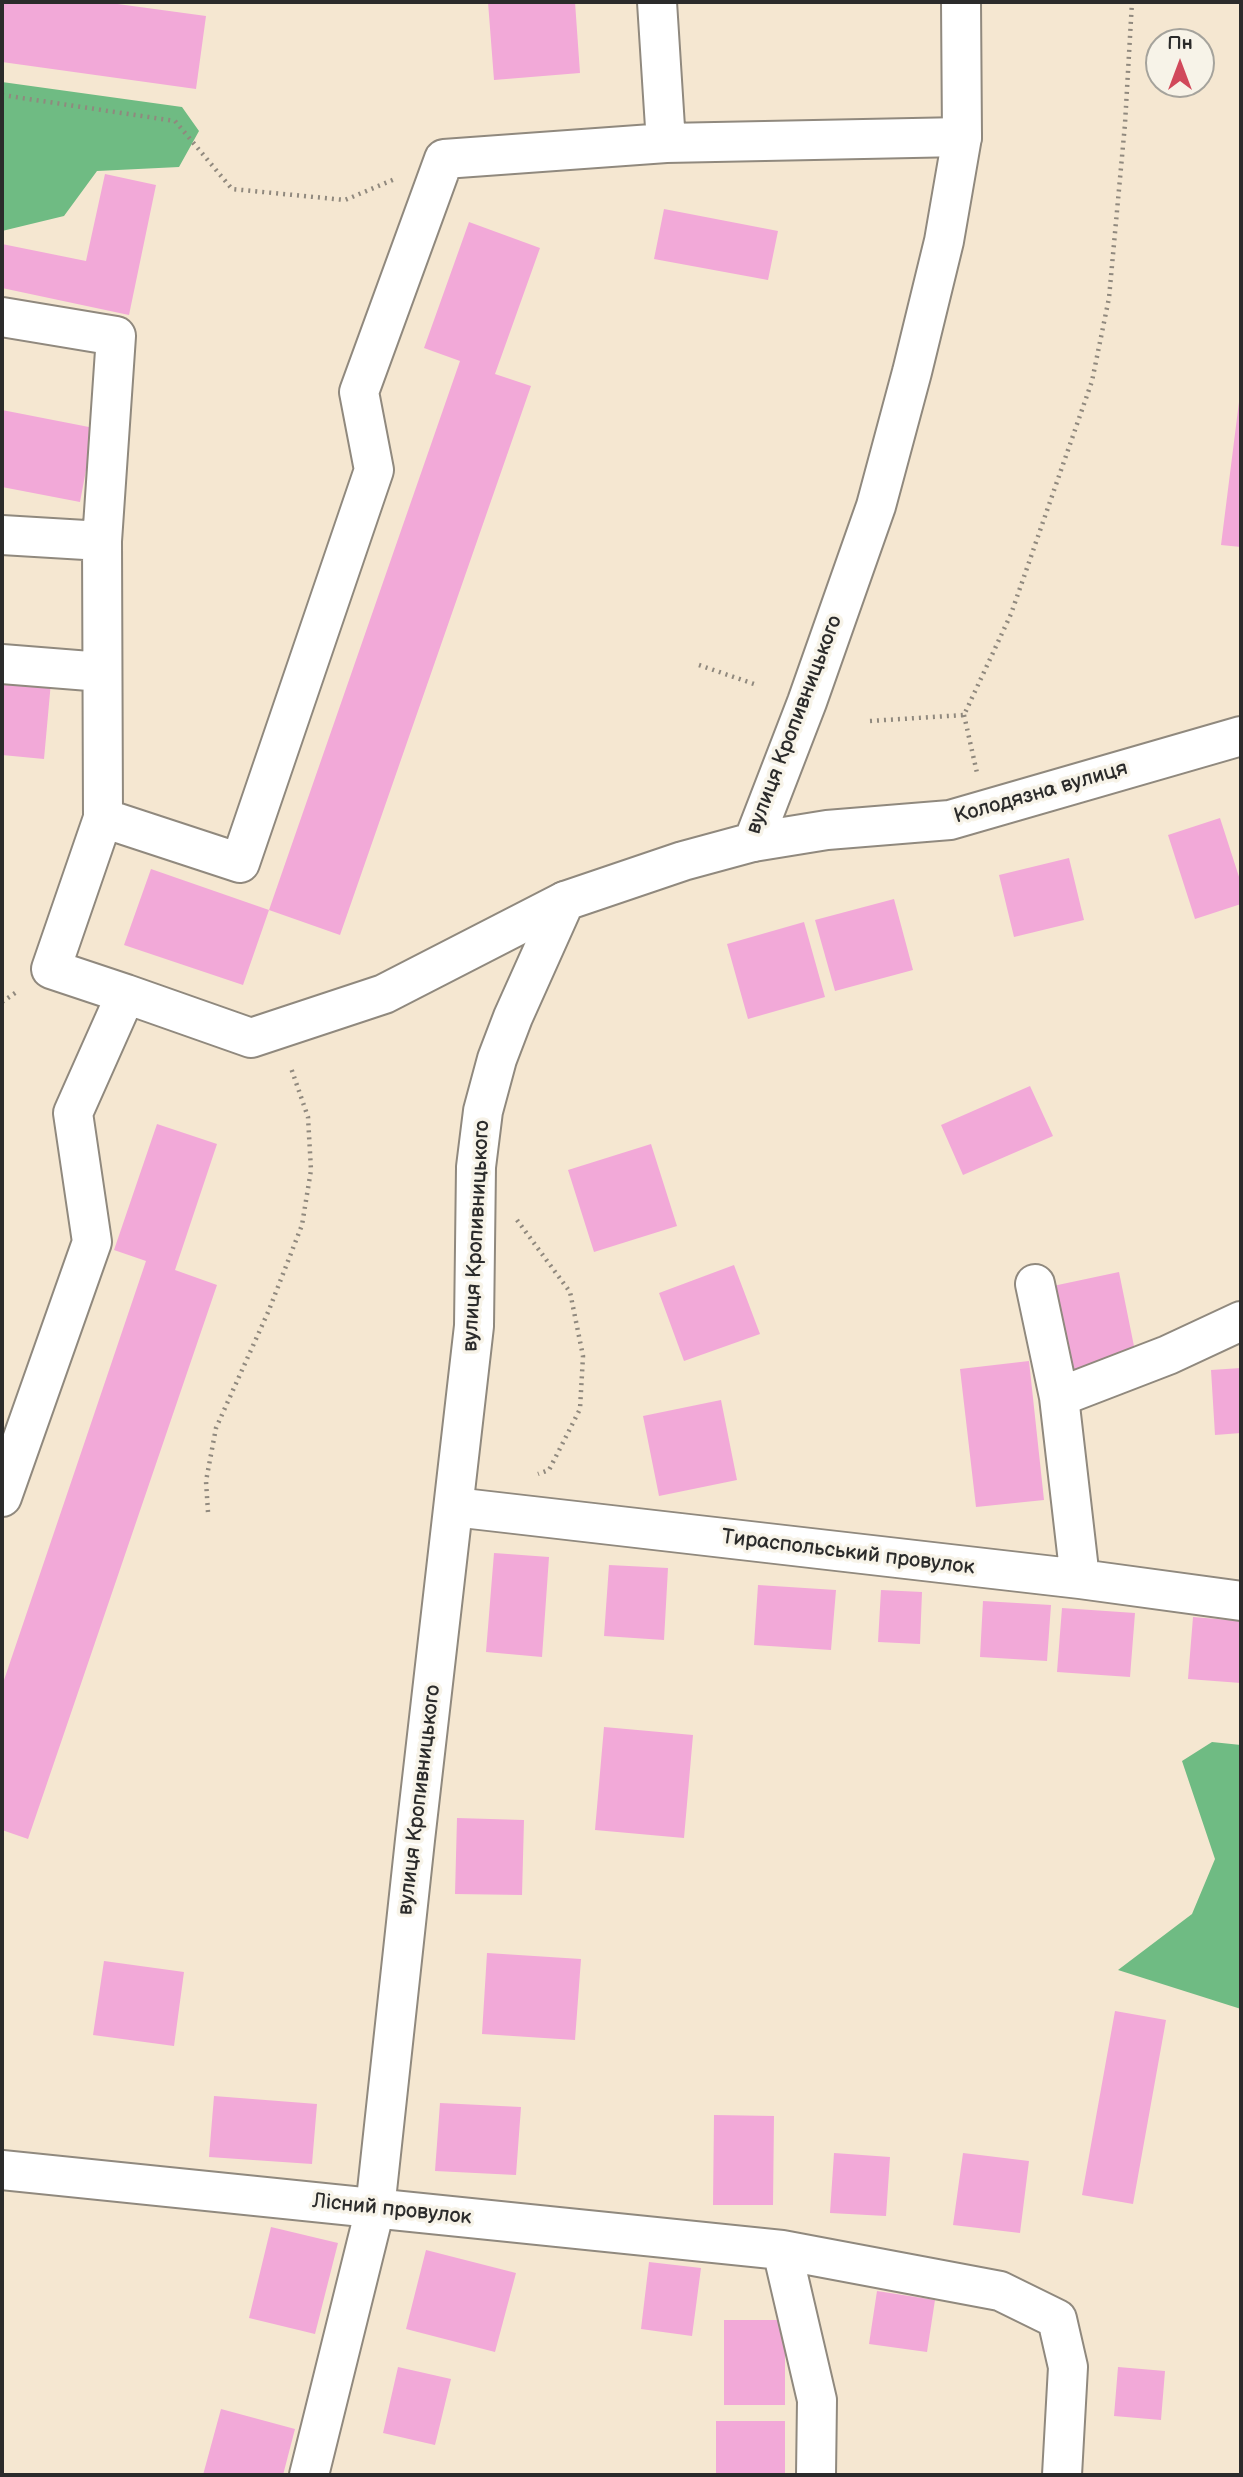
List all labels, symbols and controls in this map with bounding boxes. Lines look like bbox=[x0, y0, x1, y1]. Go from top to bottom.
north arrow bbox=[1145, 28, 1215, 98]
text: Пн bbox=[1167, 32, 1193, 55]
street label: вулиця Кропивницького bbox=[742, 612, 848, 838]
street label: Колодязна вулиця bbox=[951, 756, 1131, 830]
street label: вулиця Кропивницького bbox=[458, 1119, 496, 1353]
street label: Тираспольський провулок bbox=[720, 1525, 976, 1581]
street label: вулиця Кропивницького bbox=[393, 1683, 447, 1917]
street label: Лісний провулок bbox=[311, 2189, 473, 2231]

